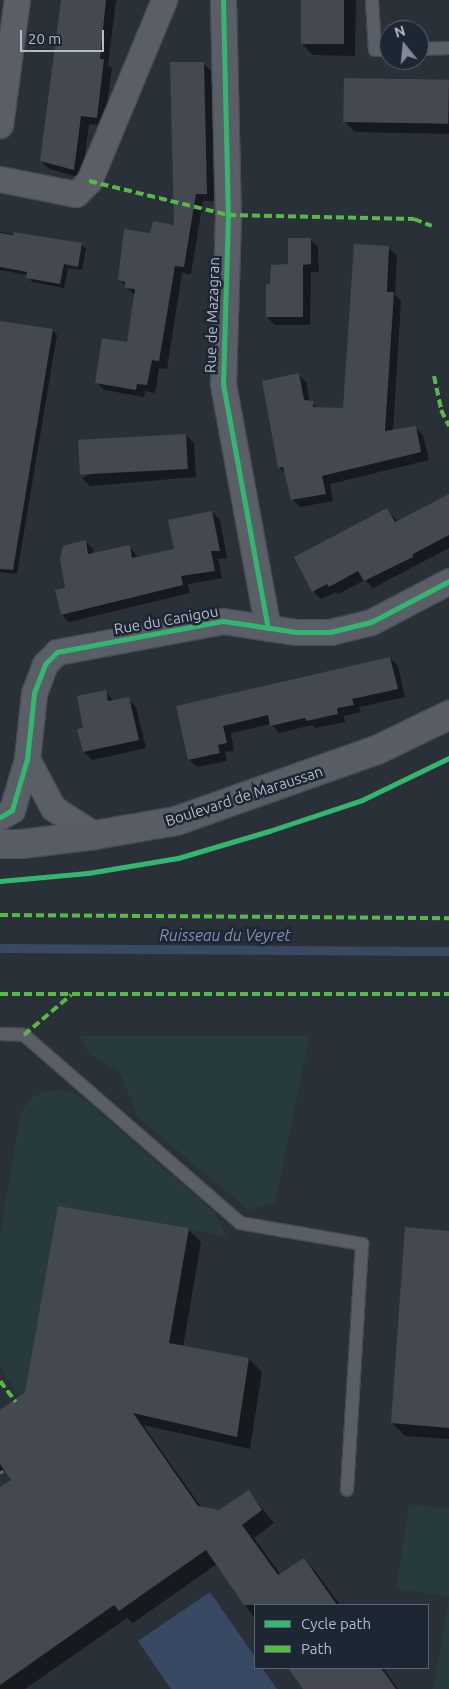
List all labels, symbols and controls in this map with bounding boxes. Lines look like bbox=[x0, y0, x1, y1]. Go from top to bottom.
scale bar bbox=[22, 20, 106, 52]
north arrow bbox=[379, 20, 429, 70]
text: N bbox=[393, 22, 407, 41]
text: 20 m bbox=[28, 30, 61, 47]
street label: Rue de Mazagran bbox=[201, 257, 223, 373]
street label: Rue du Canigou bbox=[112, 602, 220, 638]
street label: Boulevard de Maraussan bbox=[163, 762, 325, 830]
water label: Ruisseau du Veyret bbox=[159, 925, 291, 945]
legend bbox=[254, 1604, 429, 1669]
text: Cycle path bbox=[301, 1615, 371, 1632]
text: Path bbox=[301, 1640, 332, 1657]

